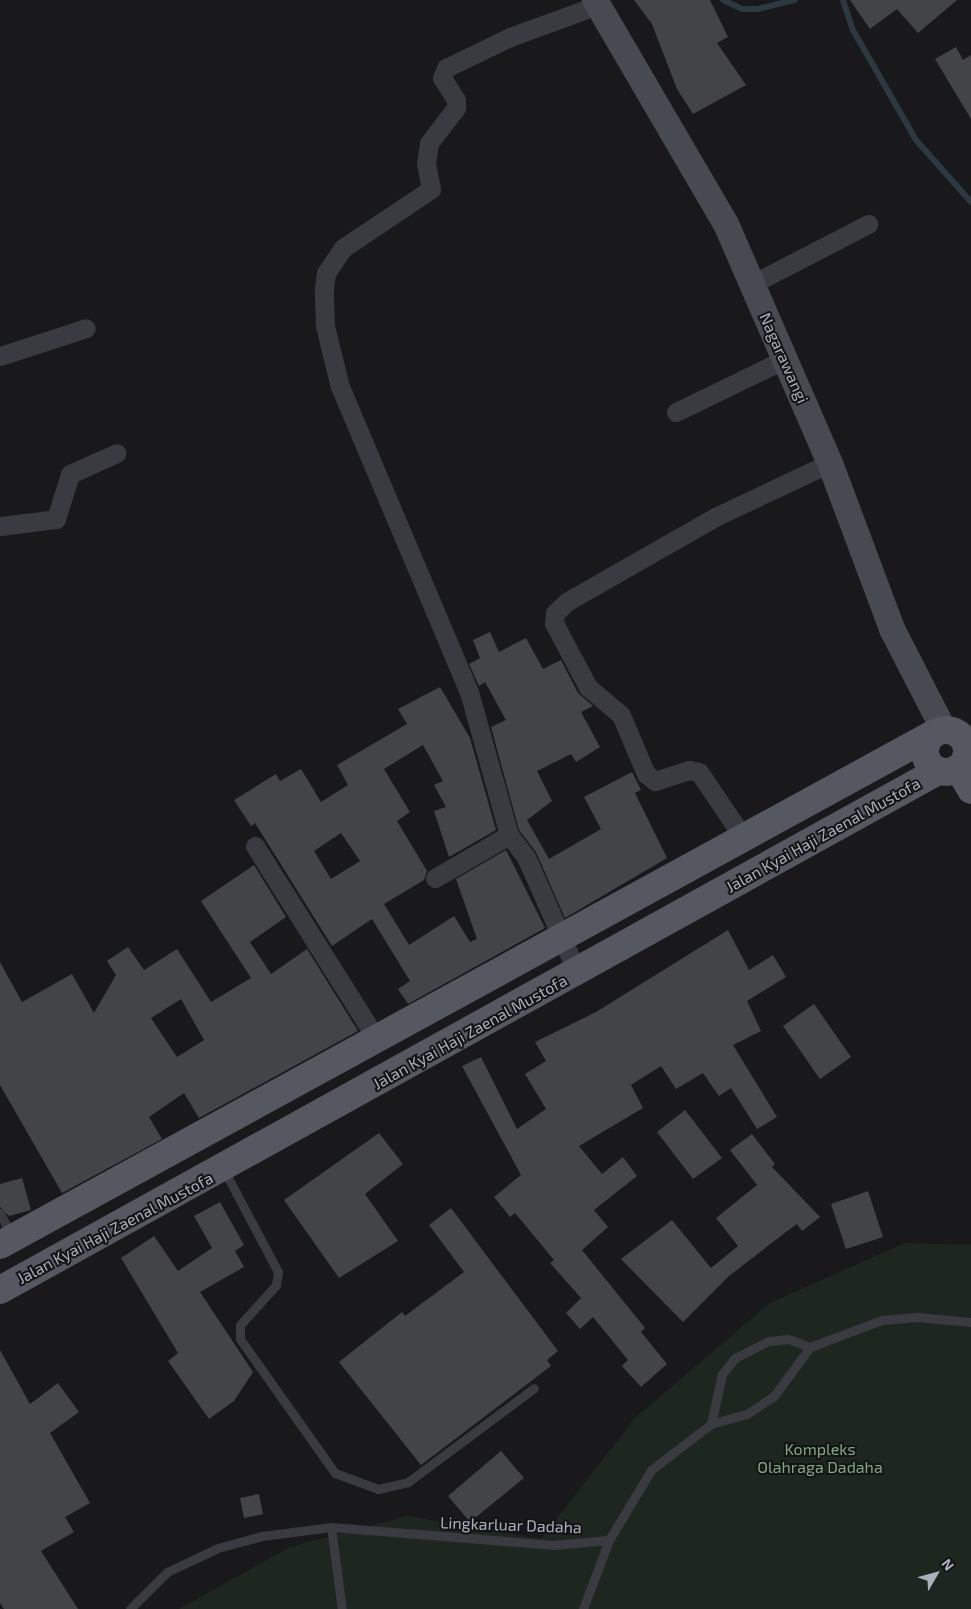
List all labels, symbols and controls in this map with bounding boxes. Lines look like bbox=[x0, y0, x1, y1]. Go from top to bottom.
street label: Nagarawangi bbox=[756, 310, 812, 406]
street label: Jalan Kyai Haji Zaenal Mustofa bbox=[722, 773, 924, 897]
street label: Jalan Kyai Haji Zaenal Mustofa bbox=[369, 970, 571, 1094]
street label: Jalan Kyai Haji Zaenal Mustofa bbox=[14, 1168, 216, 1288]
park label: Kompleks Olahraga Dadaha bbox=[757, 1439, 883, 1477]
street label: Lingkarluar Dadaha bbox=[440, 1513, 582, 1537]
north arrow bbox=[911, 1549, 961, 1599]
text: N bbox=[938, 1555, 958, 1574]

